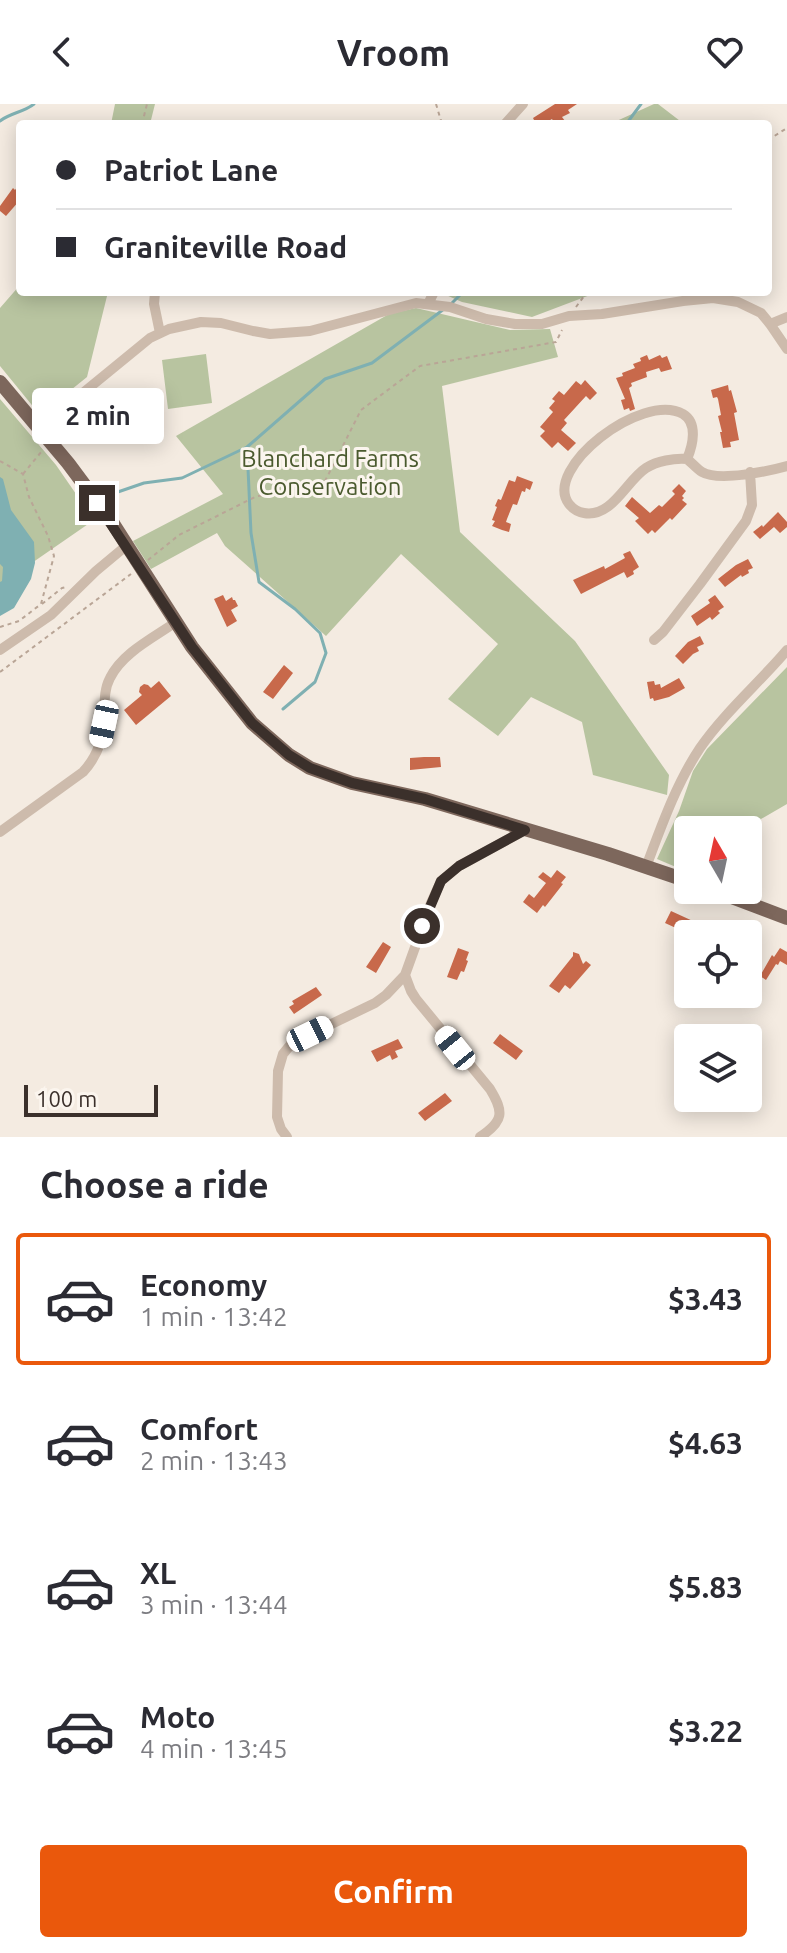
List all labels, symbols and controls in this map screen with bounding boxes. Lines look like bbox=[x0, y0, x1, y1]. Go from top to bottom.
icon: back bbox=[40, 30, 84, 74]
icon: heart bbox=[703, 30, 747, 74]
text: Vroom bbox=[337, 32, 450, 73]
text: Patriot Lane bbox=[104, 153, 278, 187]
text: Graniteville Road bbox=[104, 230, 347, 264]
callout: 2 min bbox=[31, 387, 163, 443]
text: 2 min bbox=[65, 401, 131, 430]
park label: Blanchard Farms Conservation bbox=[241, 445, 419, 500]
route end bbox=[79, 485, 115, 521]
car bbox=[87, 698, 121, 750]
north arrow bbox=[674, 816, 762, 904]
map controls bbox=[674, 816, 762, 1112]
route start bbox=[404, 908, 440, 944]
button: locate bbox=[674, 920, 762, 1008]
car bbox=[283, 1013, 337, 1055]
car bbox=[431, 1022, 479, 1074]
button: layers bbox=[674, 1024, 762, 1112]
scale bar bbox=[24, 1081, 158, 1117]
text: 100 m bbox=[36, 1086, 97, 1111]
text: Choose a ride bbox=[40, 1164, 269, 1205]
icon: car bbox=[44, 1263, 116, 1335]
text: Economy bbox=[140, 1268, 267, 1302]
text: $3.43 bbox=[668, 1282, 743, 1316]
text: 1 min · 13:42 bbox=[140, 1302, 288, 1331]
icon: car bbox=[44, 1407, 116, 1479]
text: Comfort bbox=[140, 1412, 258, 1446]
text: $4.63 bbox=[668, 1426, 743, 1460]
text: 2 min · 13:43 bbox=[140, 1446, 288, 1475]
icon: car bbox=[44, 1551, 116, 1623]
text: XL bbox=[140, 1556, 176, 1590]
text: $5.83 bbox=[668, 1570, 743, 1604]
text: 3 min · 13:44 bbox=[140, 1590, 288, 1619]
icon: car bbox=[44, 1695, 116, 1767]
text: Moto bbox=[140, 1700, 215, 1734]
text: $3.22 bbox=[668, 1714, 743, 1748]
text: 4 min · 13:45 bbox=[140, 1734, 288, 1763]
button: Confirm bbox=[40, 1845, 747, 1937]

